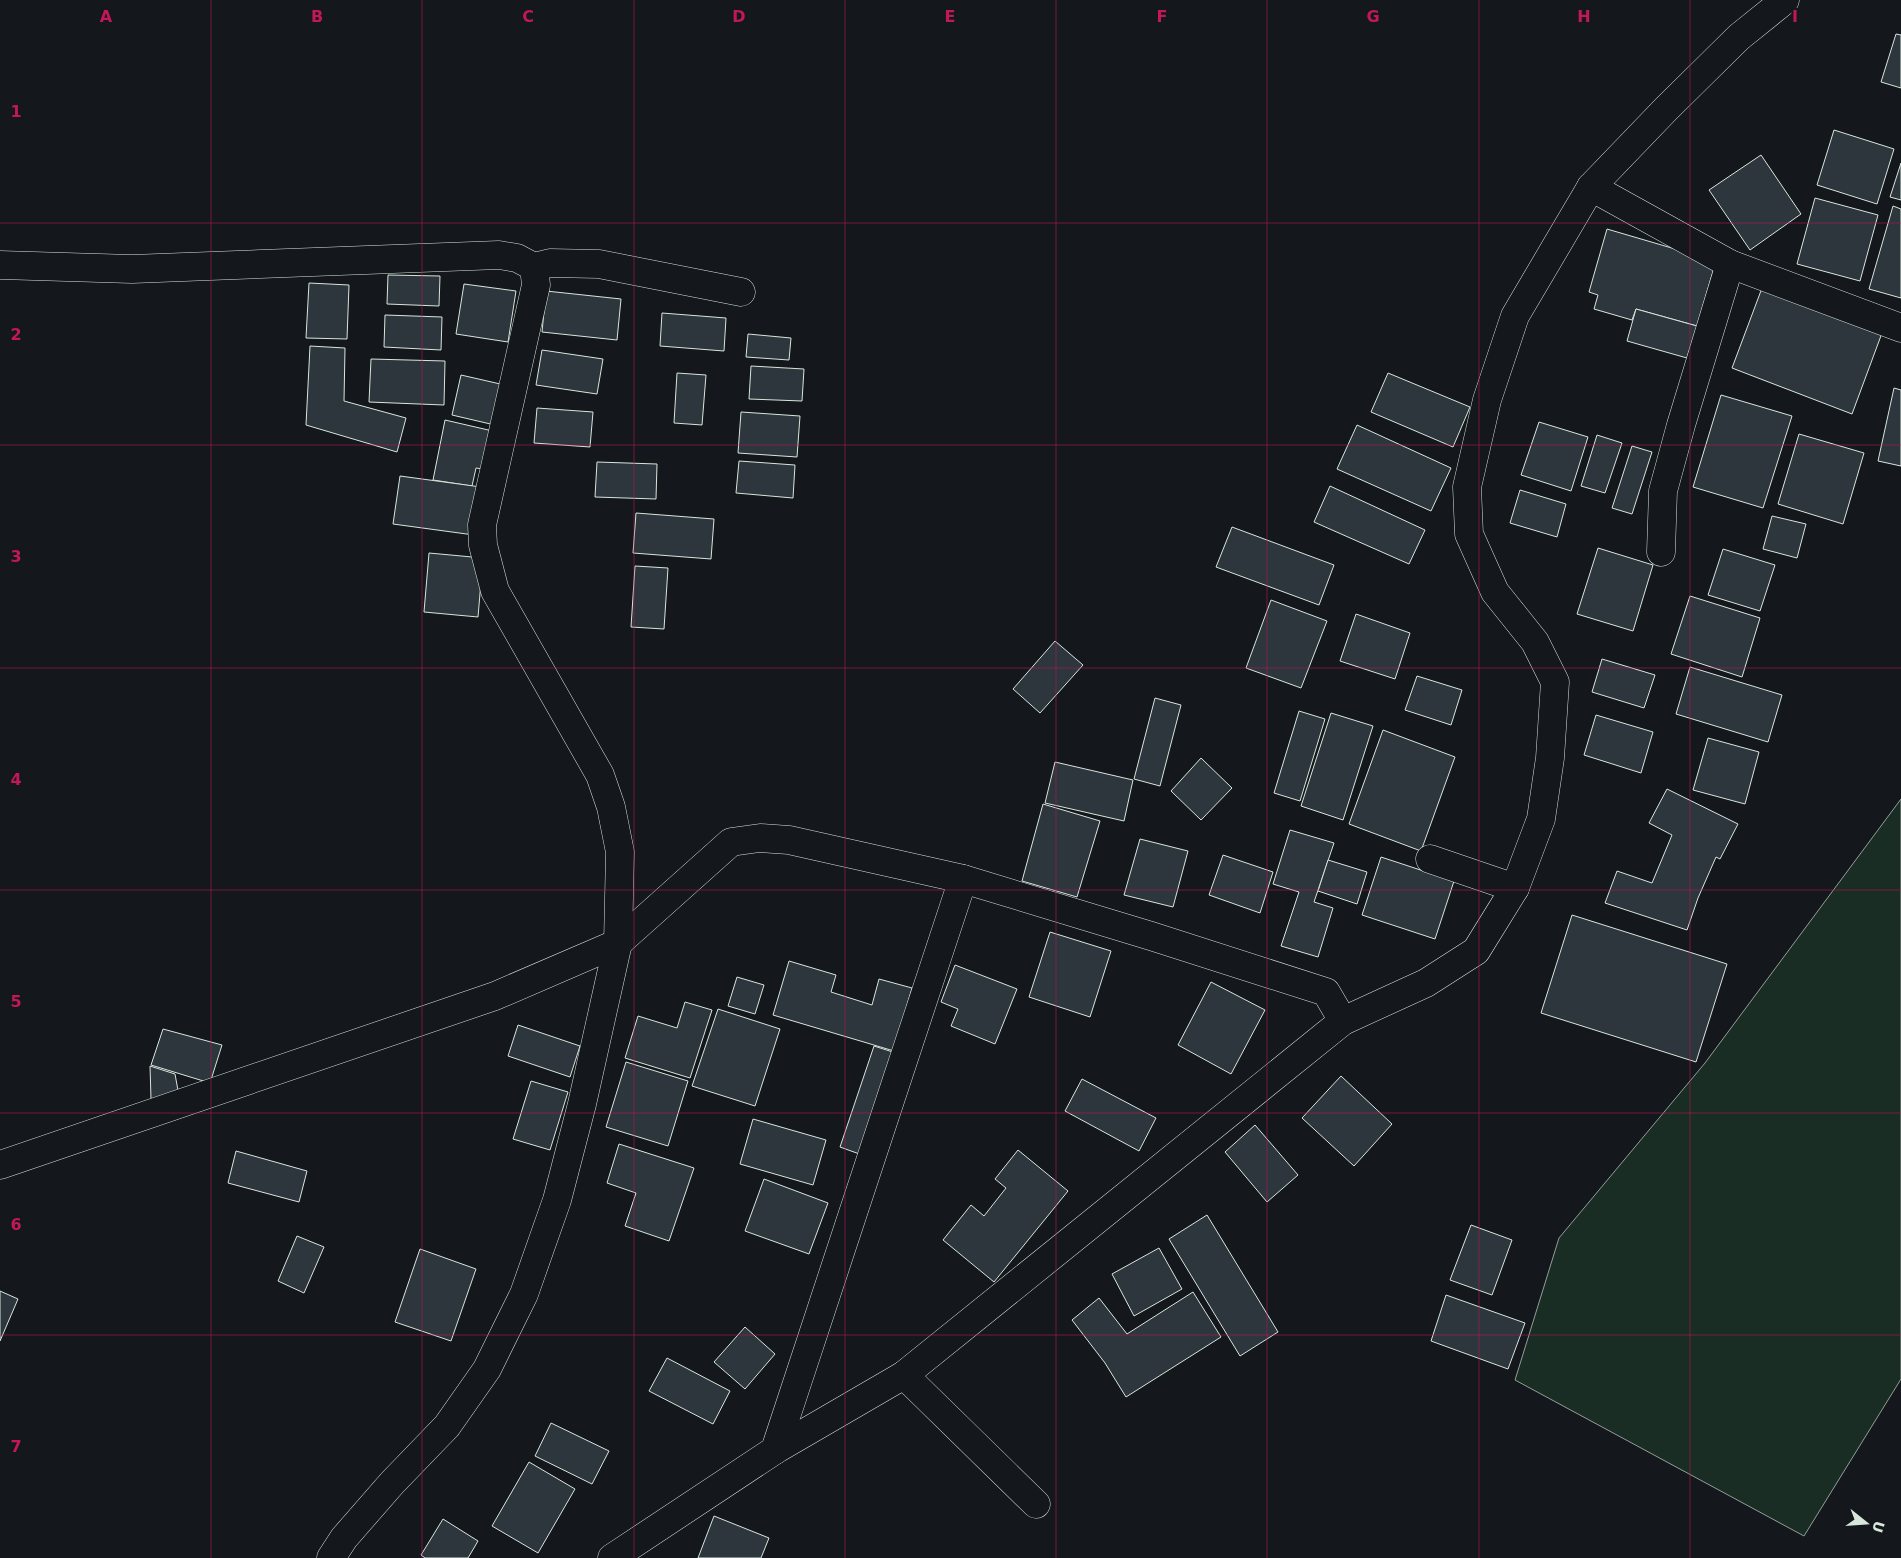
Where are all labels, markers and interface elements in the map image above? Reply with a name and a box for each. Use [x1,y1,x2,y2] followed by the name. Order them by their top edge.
[100,7,113,26] text: A
[311,7,323,26] text: B
[522,7,534,26] text: C
[732,7,746,26] text: D
[945,7,955,26] text: E
[1157,7,1167,26] text: F
[1366,7,1380,26] text: G
[1577,7,1591,26] text: H
[1792,7,1798,26] text: I
[10,102,22,121] text: 1
[10,325,22,344] text: 2
[10,547,22,566] text: 3
[10,770,22,789] text: 4
[10,992,22,1011] text: 5
[10,1215,22,1234] text: 6
[10,1437,22,1456] text: 7
[1841,1498,1891,1548] north arrow
[1869,1519,1888,1535] text: U

